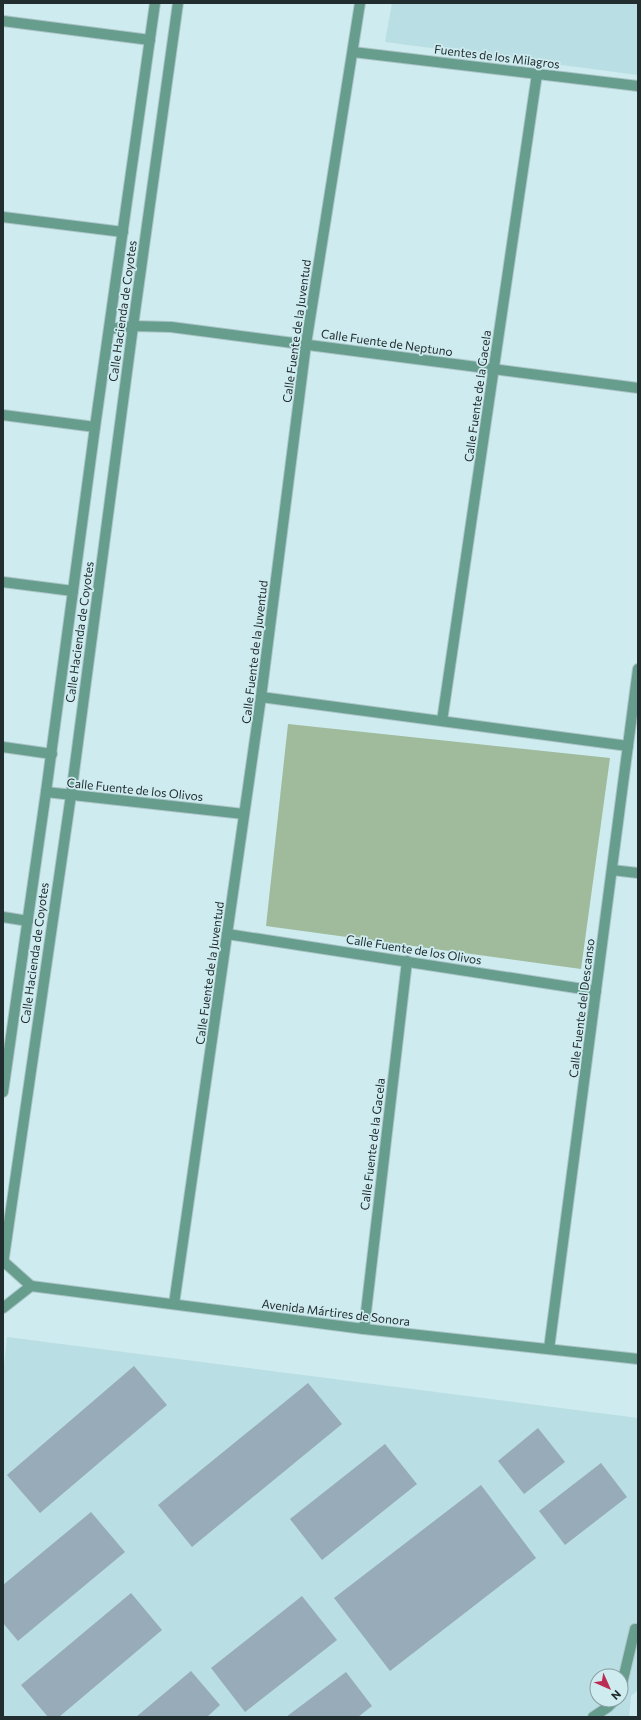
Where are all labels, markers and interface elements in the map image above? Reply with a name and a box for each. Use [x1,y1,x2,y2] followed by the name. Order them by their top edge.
[433,41,561,71] street label: Fuentes de los Milagros
[105,239,139,383] street label: Calle Hacienda de Coyotes
[279,258,314,404] street label: Calle Fuente de la Juventud
[320,326,454,358] street label: Calle Fuente de Neptuno
[461,329,493,463] street label: Calle Fuente de la Gacela
[62,560,96,704] street label: Calle Hacienda de Coyotes
[238,579,271,725] street label: Calle Fuente de la Juventud
[66,775,204,803] street label: Calle Fuente de los Olivos
[17,881,51,1025] street label: Calle Hacienda de Coyotes
[192,900,227,1046] street label: Calle Fuente de la Juventud
[345,931,483,967] street label: Calle Fuente de los Olivos
[566,938,596,1078] street label: Calle Fuente del Descanso
[357,1077,387,1211] street label: Calle Fuente de la Gacela
[261,1296,411,1328] street label: Avenida Mártires de Sonora
[589,1668,629,1708] north arrow
[609,1688,624,1703] text: N

